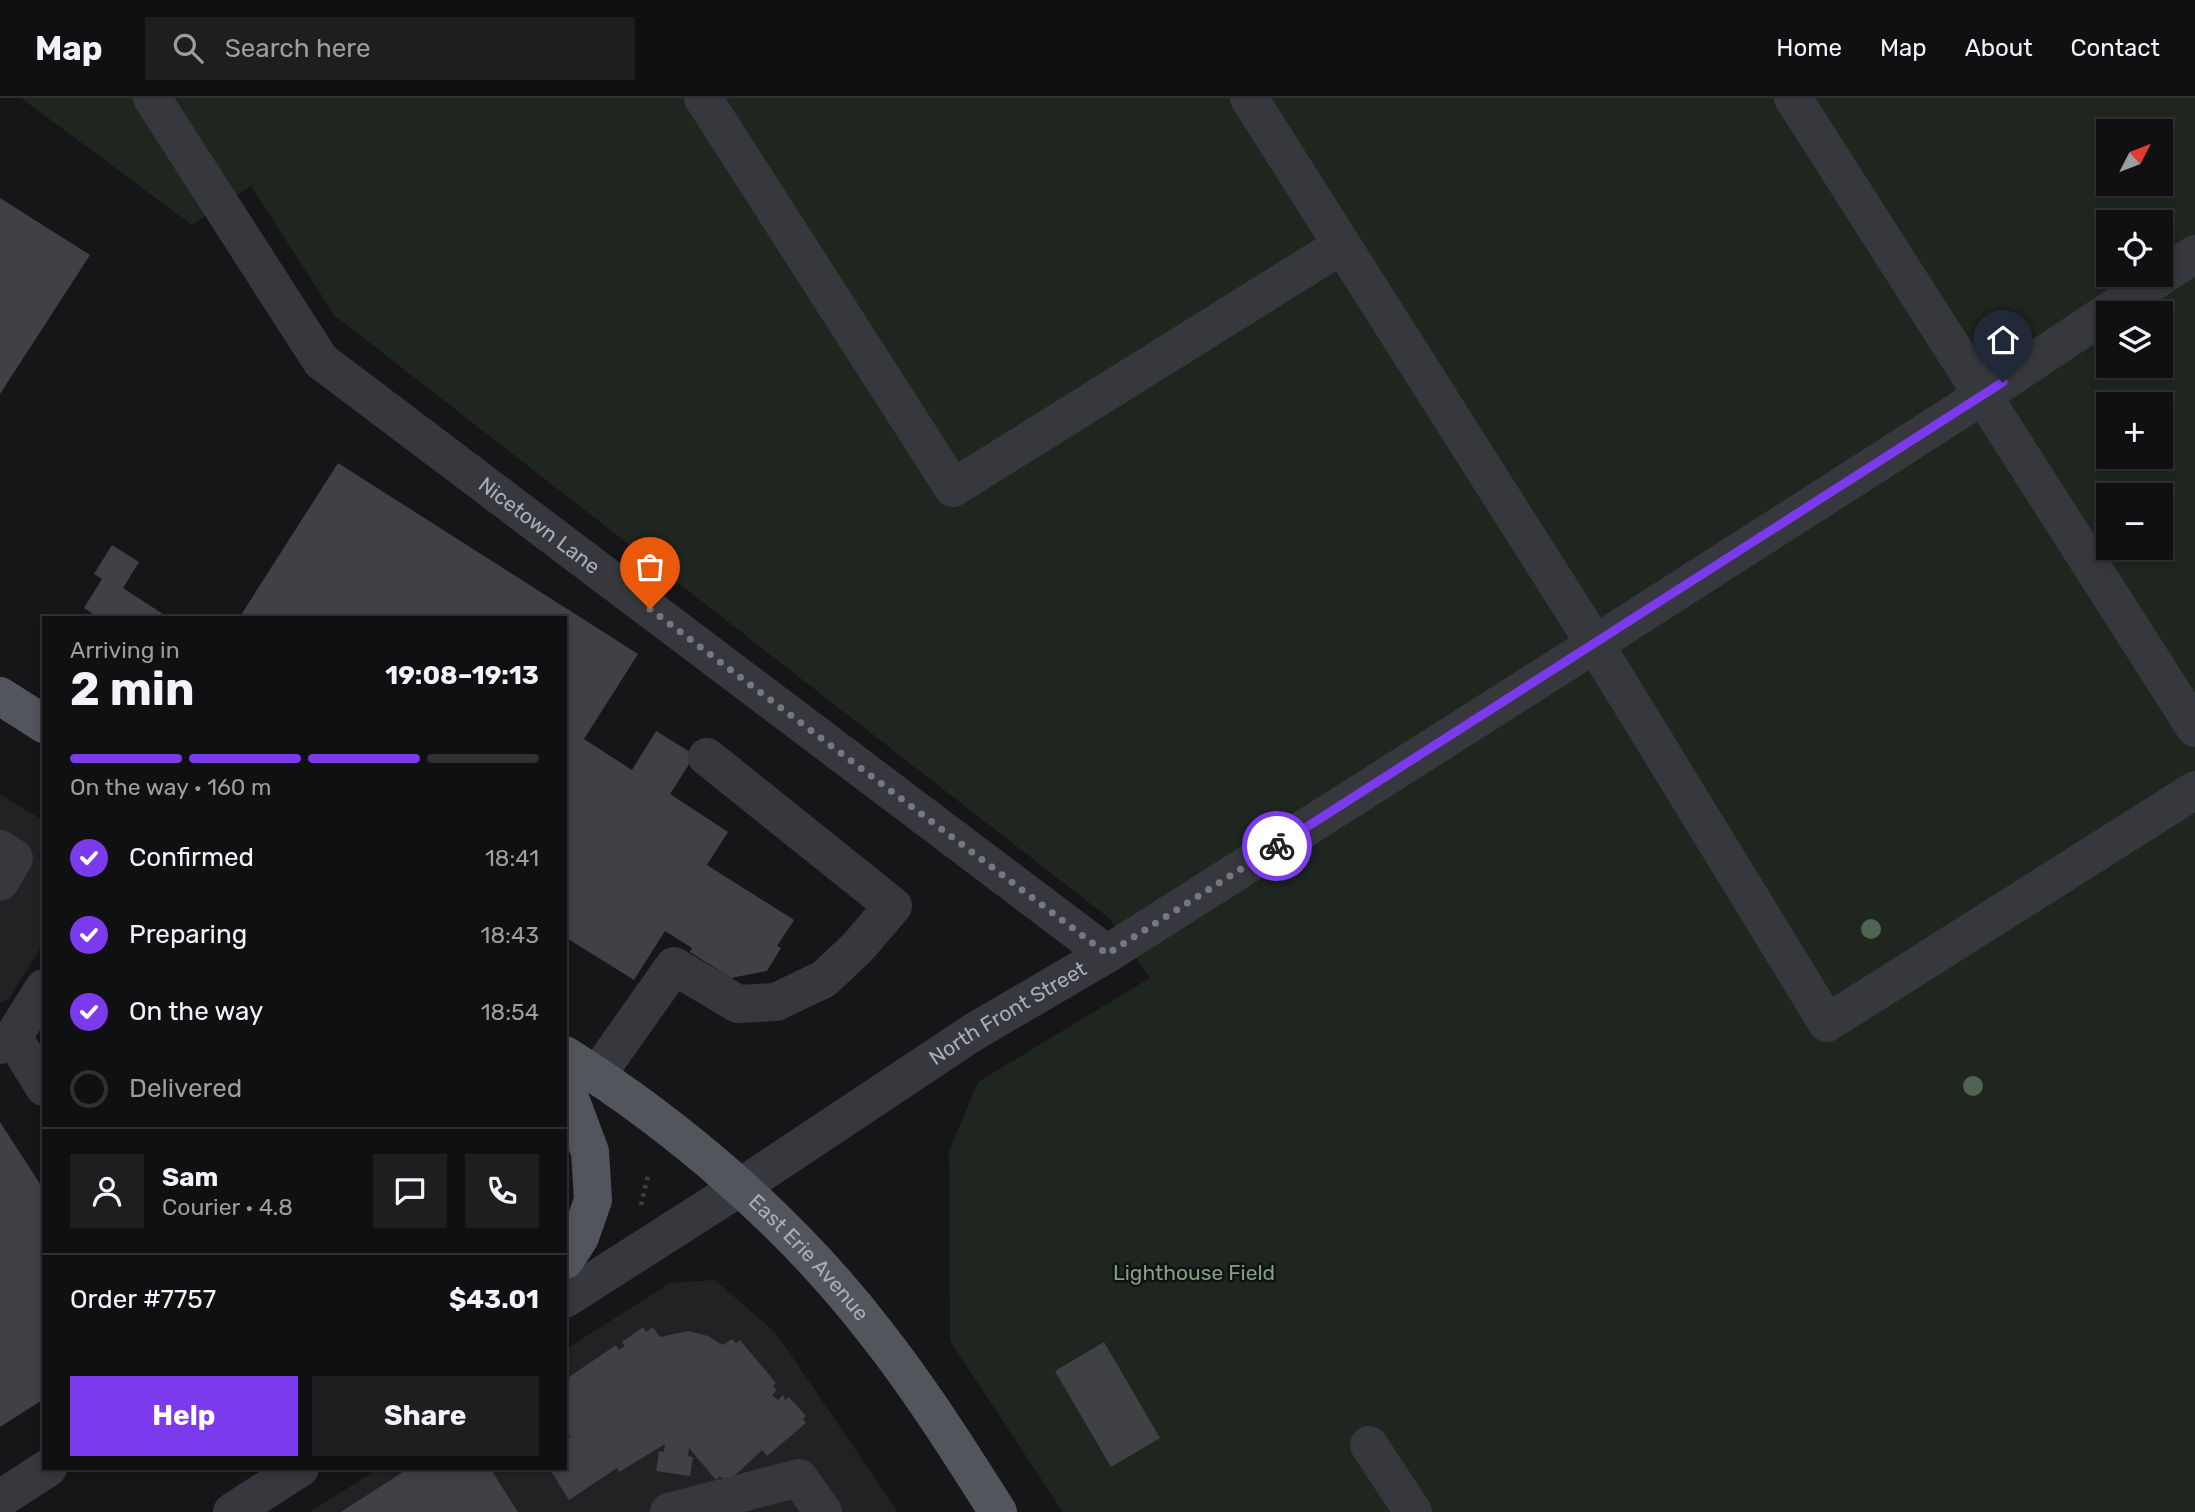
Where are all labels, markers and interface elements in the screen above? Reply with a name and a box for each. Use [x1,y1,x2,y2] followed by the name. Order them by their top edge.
[145,17,635,80] search box
[35,29,103,68] text: Map
[169,29,207,67] icon: search
[225,33,370,64] text: Search here
[1776,34,1842,62] text: Home
[1880,34,1927,62] text: Map
[1965,34,2033,62] text: About
[2071,34,2160,62] text: Contact
[2096,119,2174,196] north arrow
[2096,119,2173,560] map controls
[2096,210,2173,287] button: locate
[2096,301,2173,378] button: layers
[1973,310,2033,382] pin
[1984,321,2022,359] icon: home
[2096,392,2173,469] button: +
[474,471,605,579] street label: Nicetown Lane
[2096,483,2173,560] button: −
[620,537,680,609] pin
[631,548,669,586] icon: bag
[70,636,180,664] text: Arriving in
[385,660,539,691] text: 19:08–19:13
[70,662,195,717] text: 2 min
[70,773,272,801] text: On the way · 160 m
[1242,811,1312,881] courier
[1258,827,1296,865] icon: bike
[70,839,108,877] icon: check
[129,842,254,873] text: Confirmed
[485,844,539,872] text: 18:41
[70,916,108,954] icon: check
[129,919,247,950] text: Preparing
[481,921,539,949] text: 18:43
[924,956,1091,1070] street label: North Front Street
[70,993,108,1031] icon: check
[129,996,263,1027] text: On the way
[481,998,539,1026] text: 18:54
[129,1073,242,1104] text: Delivered
[70,1154,144,1228] button: person
[373,1154,447,1228] button: chat
[465,1154,539,1228] button: phone
[162,1162,218,1193] text: Sam
[744,1189,874,1326] street label: East Erie Avenue
[162,1193,293,1221] text: Courier · 4.8
[1113,1260,1275,1285] park label: Lighthouse Field
[70,1284,216,1315] text: Order #7757
[449,1284,539,1315] text: $43.01
[70,1376,298,1456] button: Help
[312,1376,539,1456] button: Share

